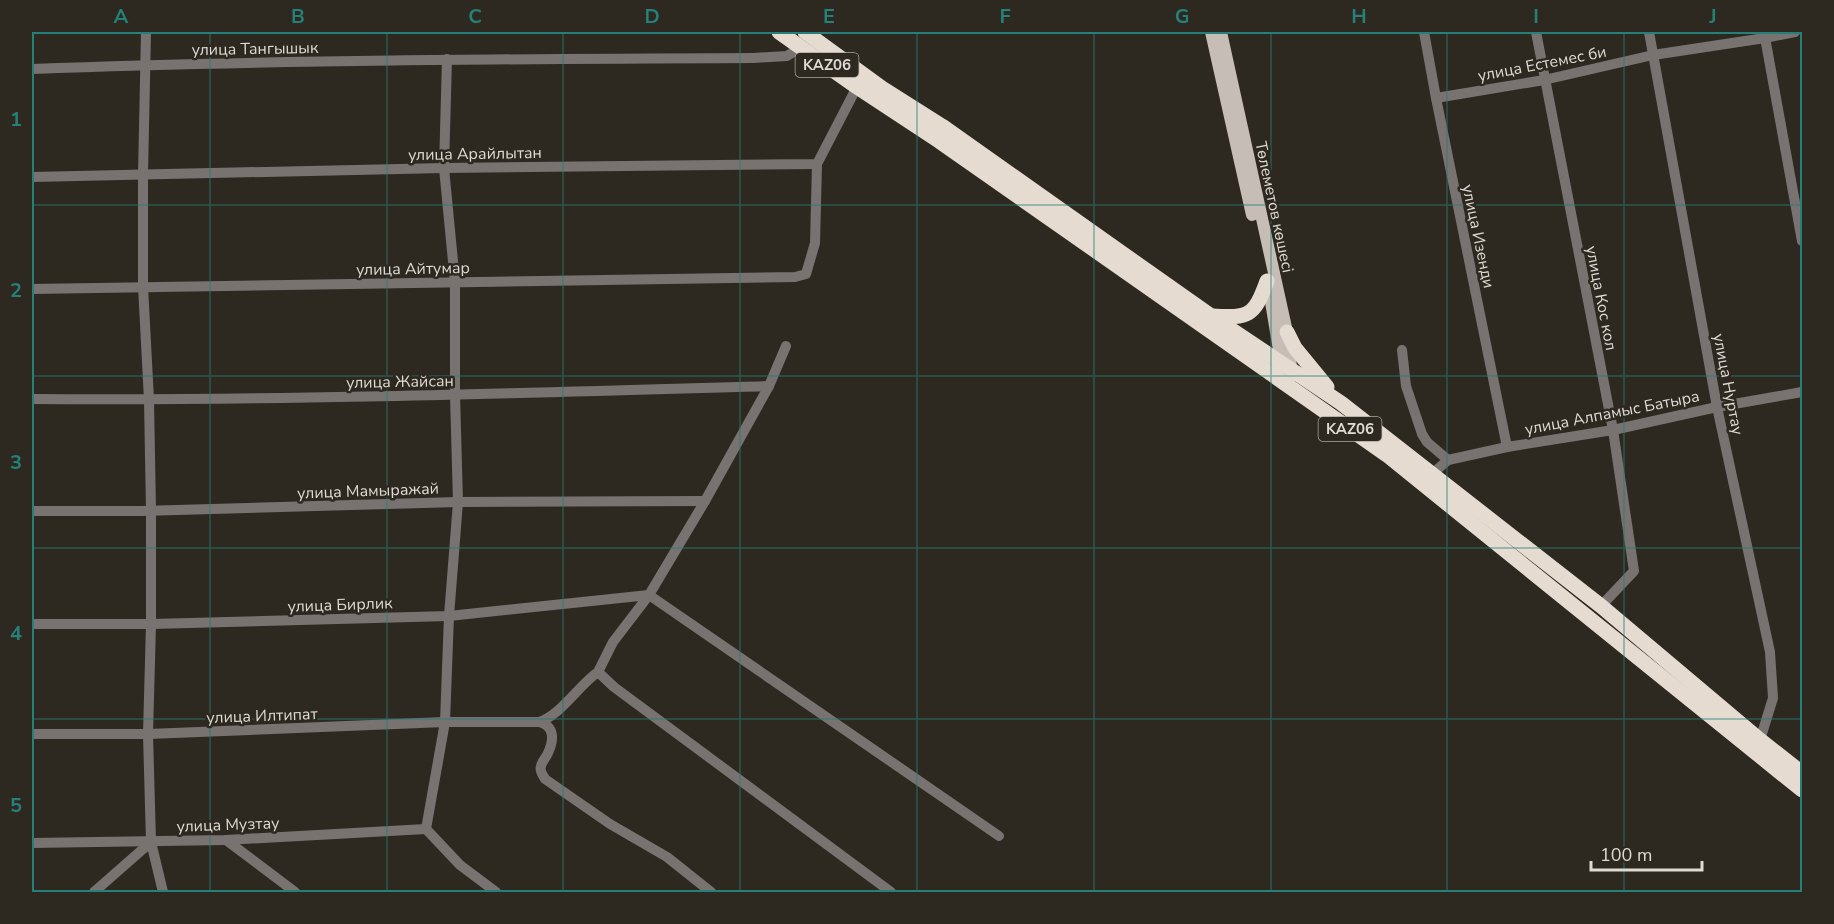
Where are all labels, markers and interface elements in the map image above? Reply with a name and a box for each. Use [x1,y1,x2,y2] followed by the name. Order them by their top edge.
[114,3,129,30] text: A
[291,3,305,30] text: B
[468,3,482,30] text: C
[644,3,660,30] text: D
[823,3,835,30] text: E
[999,3,1011,30] text: F
[1175,3,1189,30] text: G
[1351,3,1367,30] text: H
[1533,3,1539,30] text: I
[1708,3,1717,30] text: J
[191,37,319,61] street label: улица Тангышык
[1476,41,1608,87] street label: улица Естемес би
[796,53,858,77] road number: KАZ06
[10,106,22,133] text: 1
[1249,140,1299,275] street label: Төлеметов көшесі
[408,142,542,166] street label: улица Арайлытан
[1456,182,1500,290] street label: улица Изенди
[1580,244,1622,352] street label: улица Кос кол
[356,257,470,281] street label: улица Айтумар
[10,277,22,304] text: 2
[1707,332,1749,437] street label: улица Нуртау
[346,370,454,394] street label: улица Жайсан
[1523,385,1701,441] street label: улица Алпамыс Батыра
[1318,417,1382,441] road number: KАZ06
[10,449,22,476] text: 3
[297,478,439,504] street label: улица Мамыражай
[287,592,393,618] street label: улица Бирлик
[10,620,22,647] text: 4
[206,703,319,729] street label: улица Илтипат
[10,792,22,819] text: 5
[176,812,280,838] street label: улица Музтау
[1591,834,1702,872] scale bar
[1600,843,1652,867] text: 100 m

